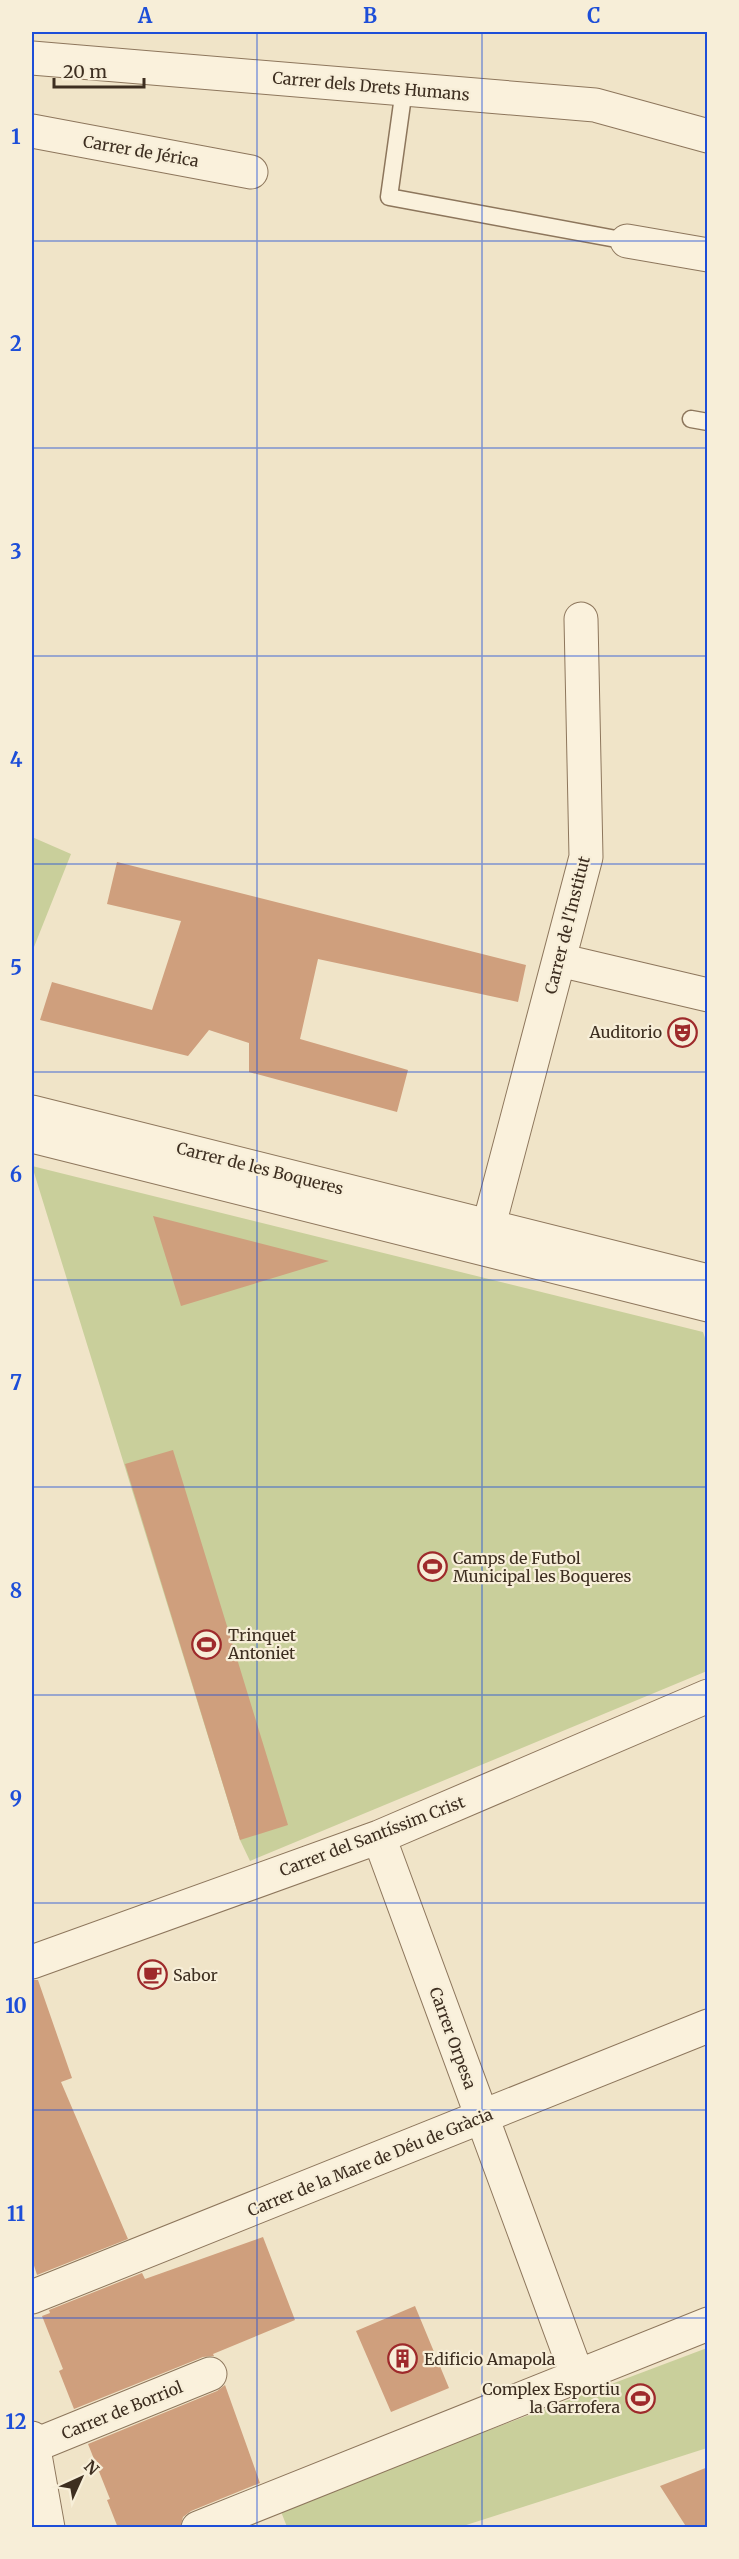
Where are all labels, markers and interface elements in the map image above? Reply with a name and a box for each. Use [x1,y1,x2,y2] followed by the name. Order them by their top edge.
[137,3,153,28] text: A
[363,3,377,28] text: B
[587,3,601,28] text: C
[54,51,144,89] scale bar
[63,60,107,83] text: 20 m
[272,67,471,105] street label: Carrer dels Drets Humans
[11,124,21,149] text: 1
[82,131,201,171] street label: Carrer de Jérica
[10,331,22,356] text: 2
[10,539,22,564] text: 3
[10,747,23,772] text: 4
[540,853,594,996] street label: Carrer de l'Institut
[10,955,22,980] text: 5
[667,1016,699,1048] theatre icon: Auditorio
[589,1022,662,1042] place label: Auditorio
[174,1138,346,1198] street label: Carrer de les Boqueres
[10,1162,22,1187] text: 6
[10,1370,22,1395] text: 7
[453,1548,631,1586] place label: Camps de Futbol Municipal les Boqueres
[416,1551,448,1583] sports icon: Camps de Futbol Municipal les Boqueres
[10,1578,22,1603] text: 8
[227,1625,297,1663] place label: Trinquet Antoniet
[191,1628,223,1660] sports icon: Trinquet Antoniet
[10,1786,22,1811] text: 9
[277,1791,468,1881] street label: Carrer del Santíssim Crist
[136,1959,168,1991] cafe icon: Sabor
[173,1965,218,1985] place label: Sabor
[425,1984,481,2092] street label: Carrer Orpesa
[5,1993,27,2018] text: 10
[245,2103,496,2220] street label: Carrer de la Mare de Déu de Gràcia
[7,2201,25,2226] text: 11
[387,2343,419,2375] building icon: Edificio Amapola
[424,2349,556,2369] place label: Edificio Amapola
[59,2377,185,2443] street label: Carrer de Borriol
[482,2379,620,2417] place label: Complex Esportiu la Garrofera
[625,2382,657,2414] sports icon: Complex Esportiu la Garrofera
[6,2409,27,2434] text: 12
[51,2448,111,2508] north arrow
[80,2456,103,2479] text: N

